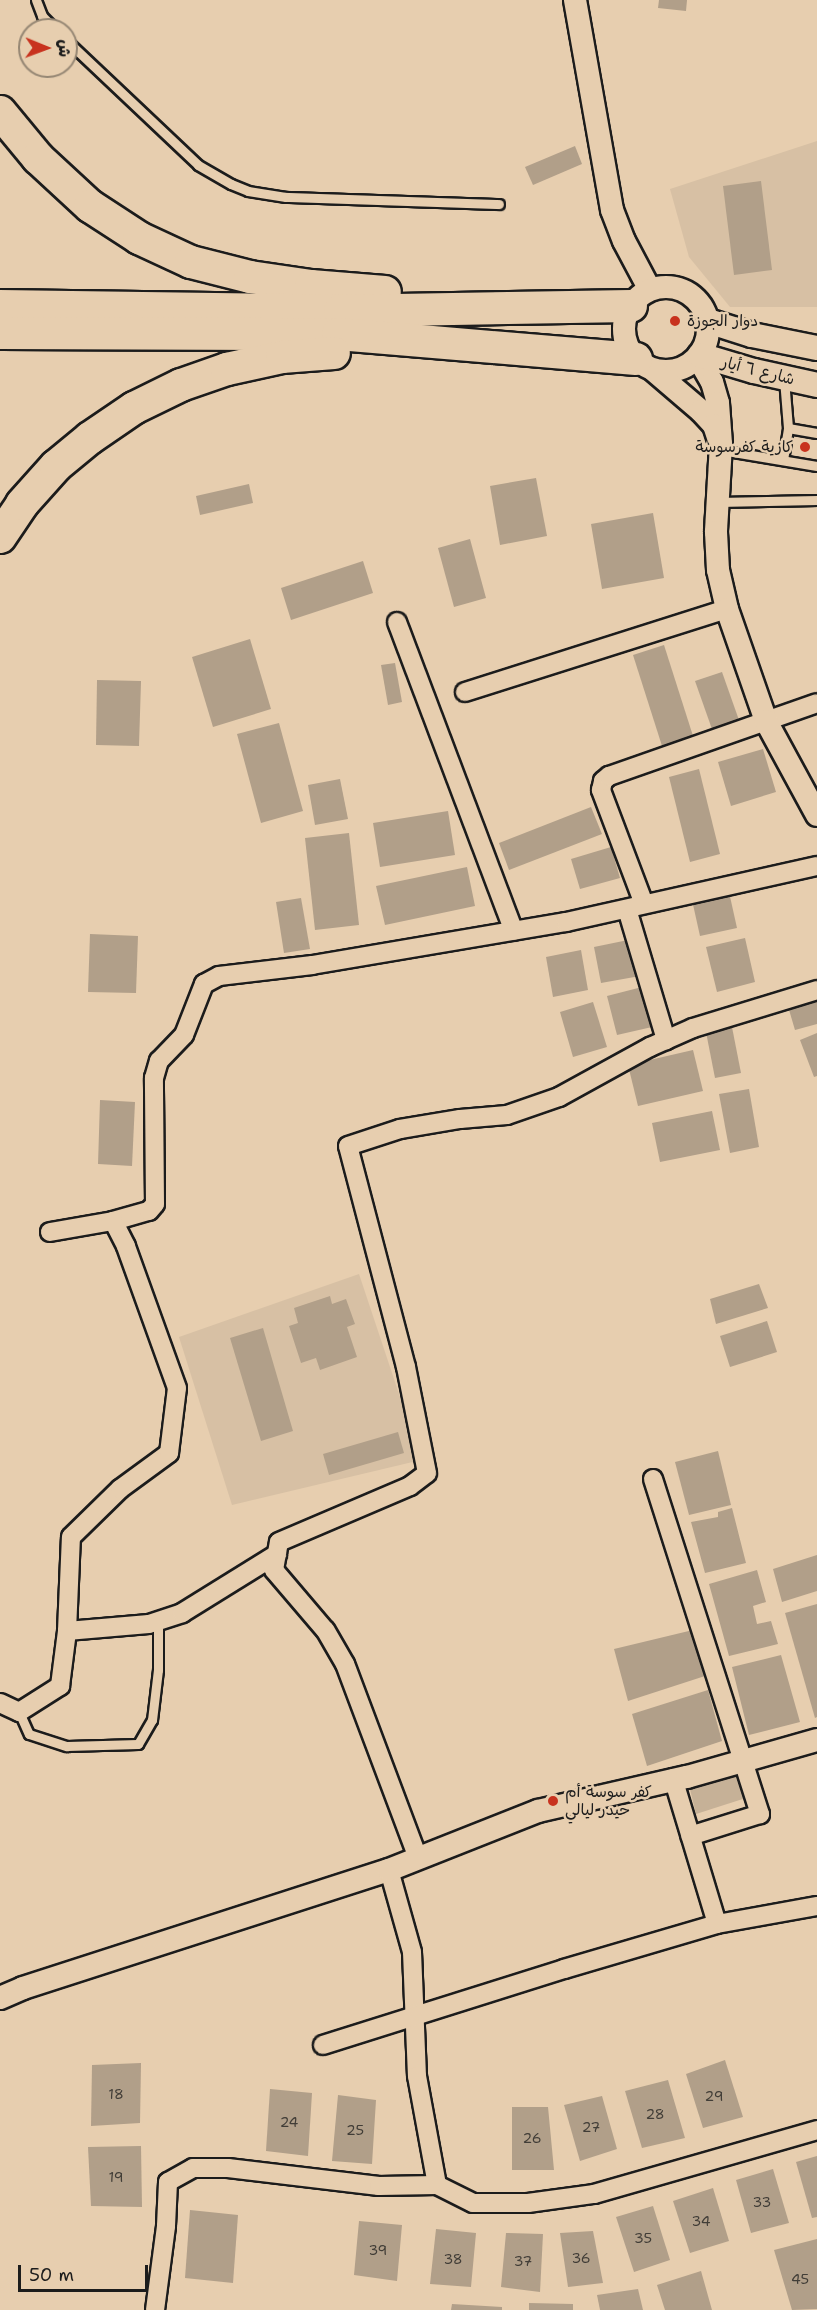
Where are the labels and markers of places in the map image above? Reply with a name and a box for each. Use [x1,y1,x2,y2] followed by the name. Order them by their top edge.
[687,311,758,331] place label: دوار الجوزة
[668,314,682,328] marker: دوار الجوزة
[695,437,793,457] place label: كازية كفرسوسة
[798,440,812,454] marker: كازية كفرسوسة
[565,1782,652,1820] place label: كفر سوسة أم حيدر ليالي
[546,1794,560,1808] marker: كفر سوسة أم حيدر ليالي

